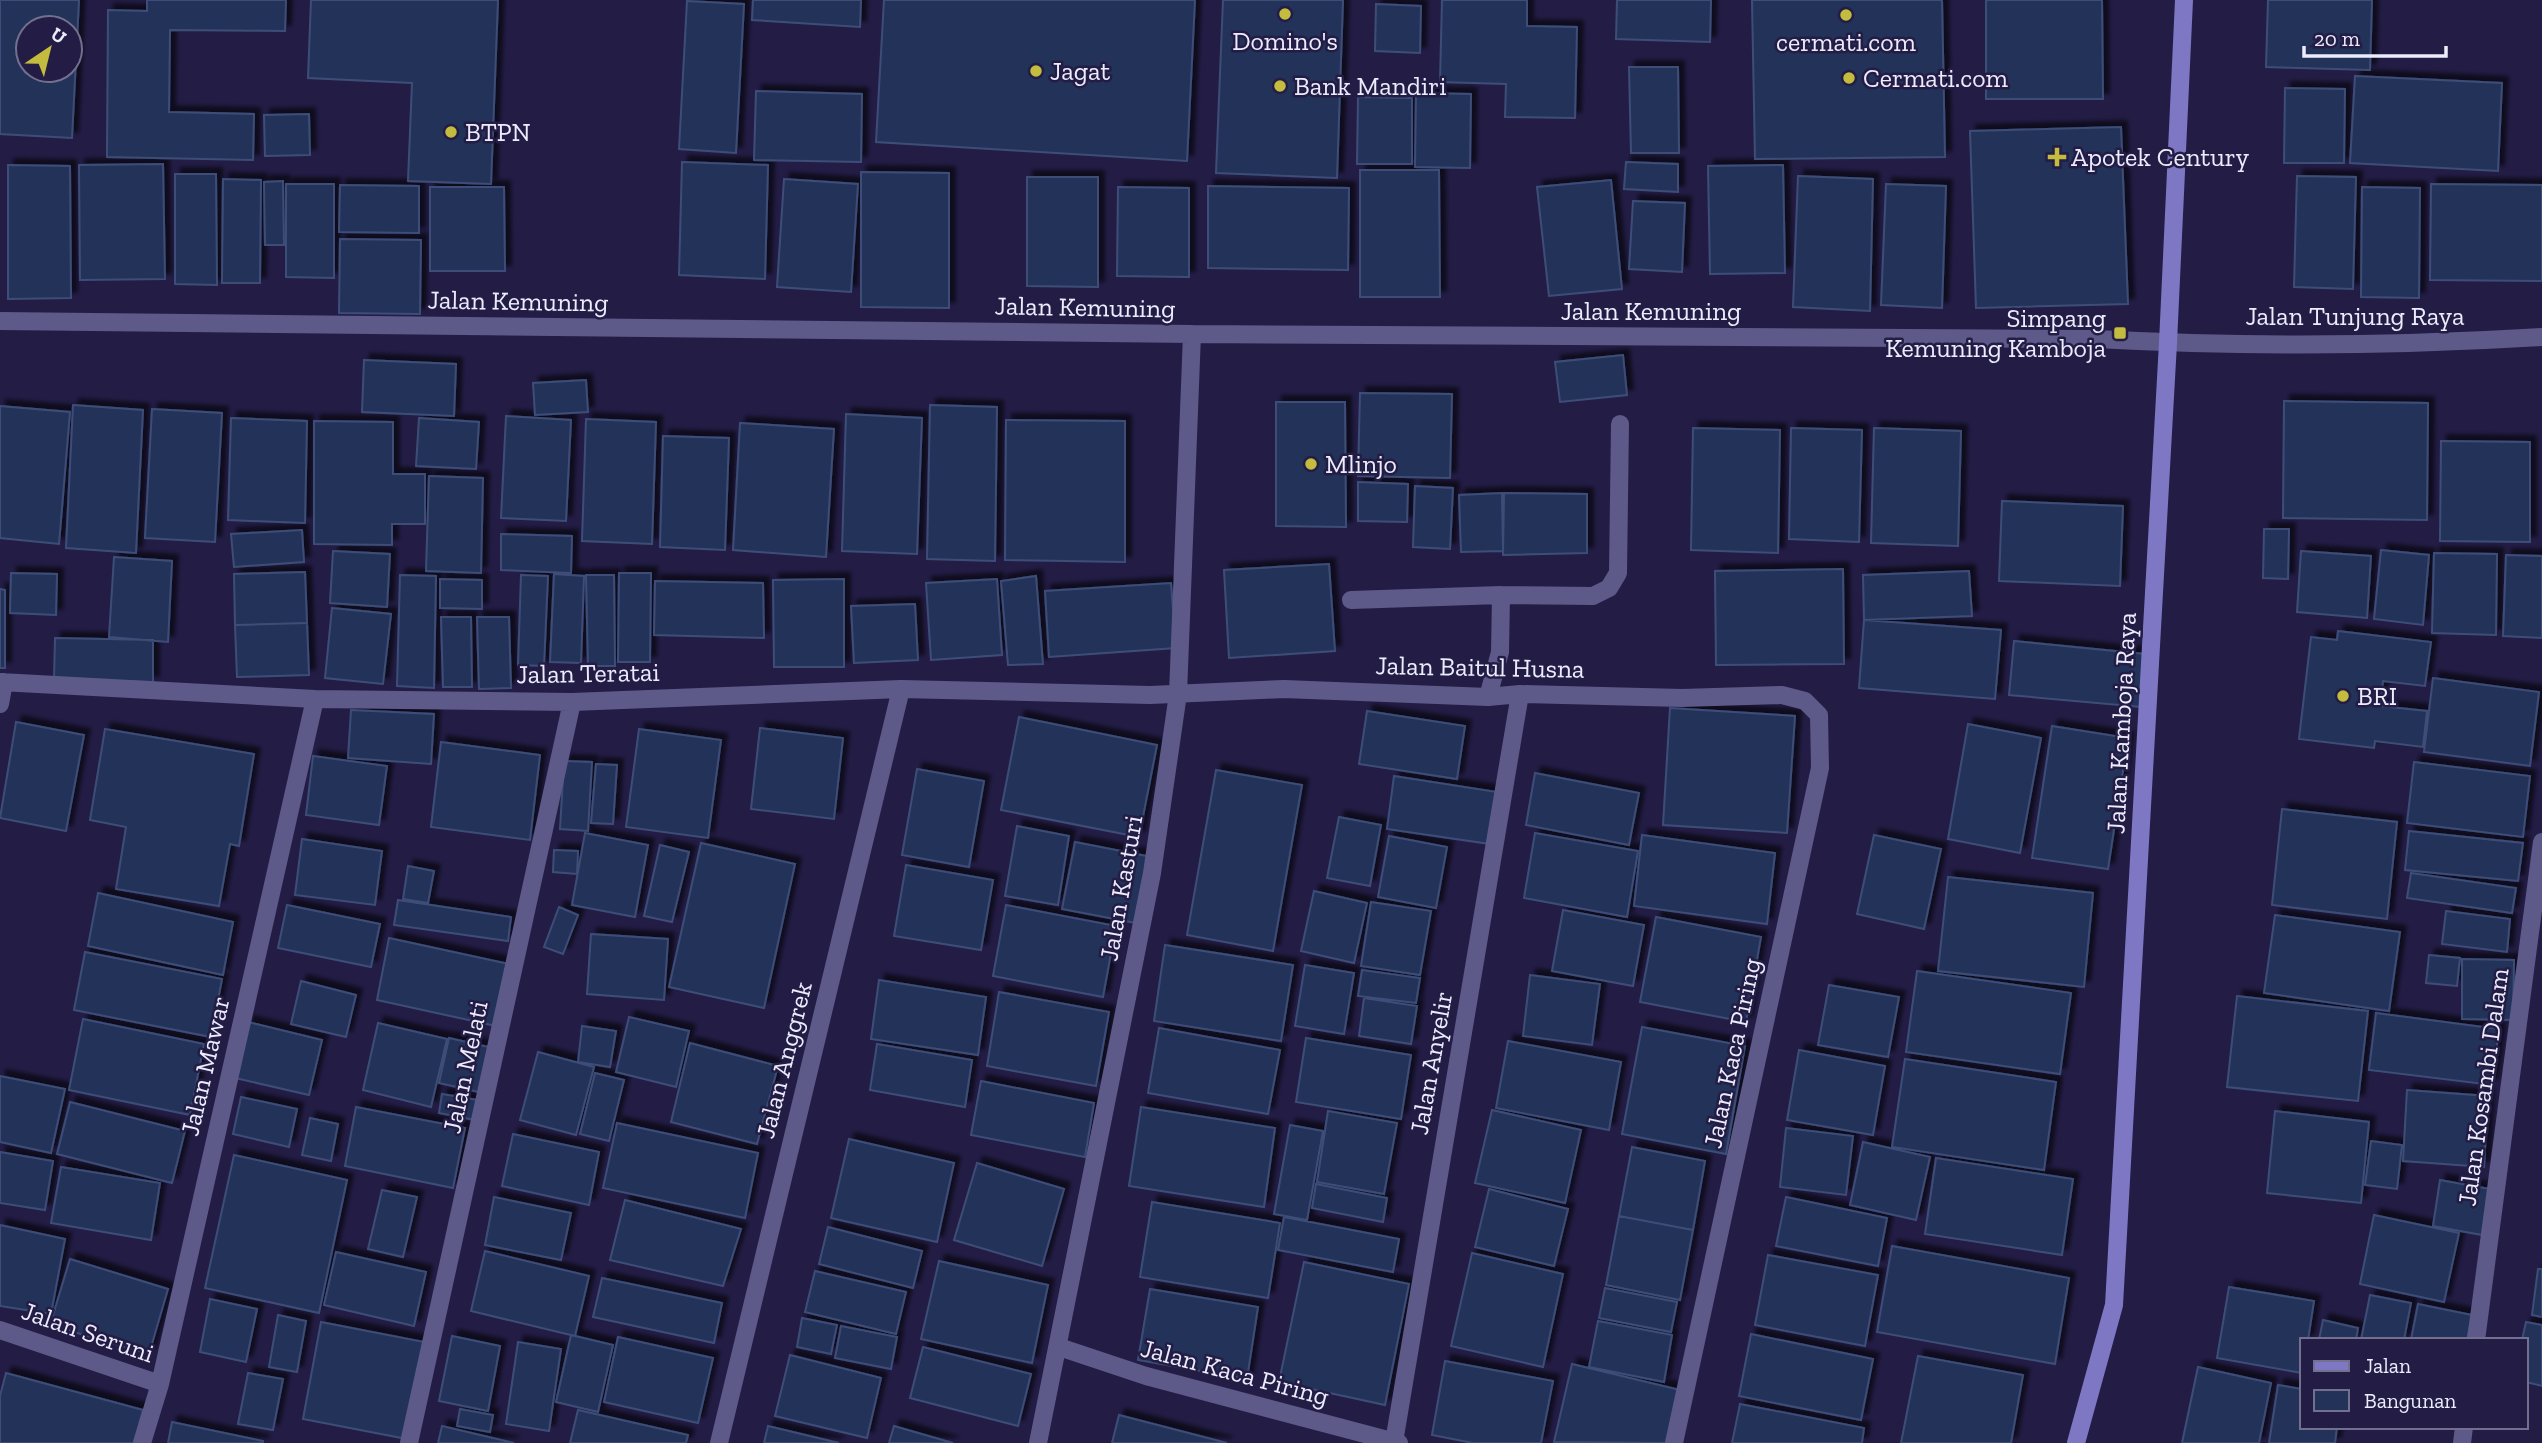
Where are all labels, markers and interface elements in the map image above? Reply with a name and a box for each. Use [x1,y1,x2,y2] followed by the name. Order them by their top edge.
[1277,6,1293,22] marker: Domino's
[1838,7,1854,23] marker: cermati.com
[14,14,84,84] north arrow
[2304,14,2446,58] scale bar
[46,22,71,49] text: U
[1232,25,1338,57] place label: Domino's
[1776,26,1917,58] place label: cermati.com
[2314,26,2360,51] text: 20 m
[1050,55,1111,87] place label: Jagat
[1863,62,2008,94] place label: Cermati.com
[1028,63,1044,79] marker: Jagat
[1294,70,1446,102] place label: Bank Mandiri
[1841,70,1857,86] marker: Cermati.com
[1272,78,1288,94] marker: Bank Mandiri
[465,116,531,148] place label: BTPN
[443,124,459,140] marker: BTPN
[2071,141,2250,173] place label: Apotek Century
[2049,149,2065,165] marker: Apotek Century
[427,283,609,319] street label: Jalan Kemuning
[994,289,1176,325] street label: Jalan Kemuning
[1561,295,1741,327] street label: Jalan Kemuning
[2245,300,2465,332] street label: Jalan Tunjung Raya
[1885,302,2106,364] place label: Simpang Kemuning Kamboja
[2112,325,2128,341] marker: Simpang Kemuning Kamboja
[1325,448,1397,480] place label: Mlinjo
[1303,456,1319,472] marker: Mlinjo
[2099,611,2143,835] street label: Jalan Kamboja Raya
[1375,649,1585,685] street label: Jalan Baitul Husna
[516,656,660,690] street label: Jalan Teratai
[2357,680,2397,712] place label: BRI
[2335,688,2351,704] marker: BRI
[1092,813,1150,963] street label: Jalan Kasturi
[1696,955,1768,1151] street label: Jalan Kaca Piring
[2450,966,2516,1208] street label: Jalan Kosambi Dalam
[749,978,819,1142] street label: Jalan Anggrek
[1403,989,1459,1137] street label: Jalan Anyelir
[173,993,237,1139] street label: Jalan Mawar
[435,998,495,1136] street label: Jalan Melati
[18,1294,158,1370] street label: Jalan Seruni
[1138,1332,1332,1412] street label: Jalan Kaca Piring
[2300,1338,2528,1429] legend
[2364,1353,2411,1378] text: Jalan
[2364,1388,2456,1413] text: Bangunan

